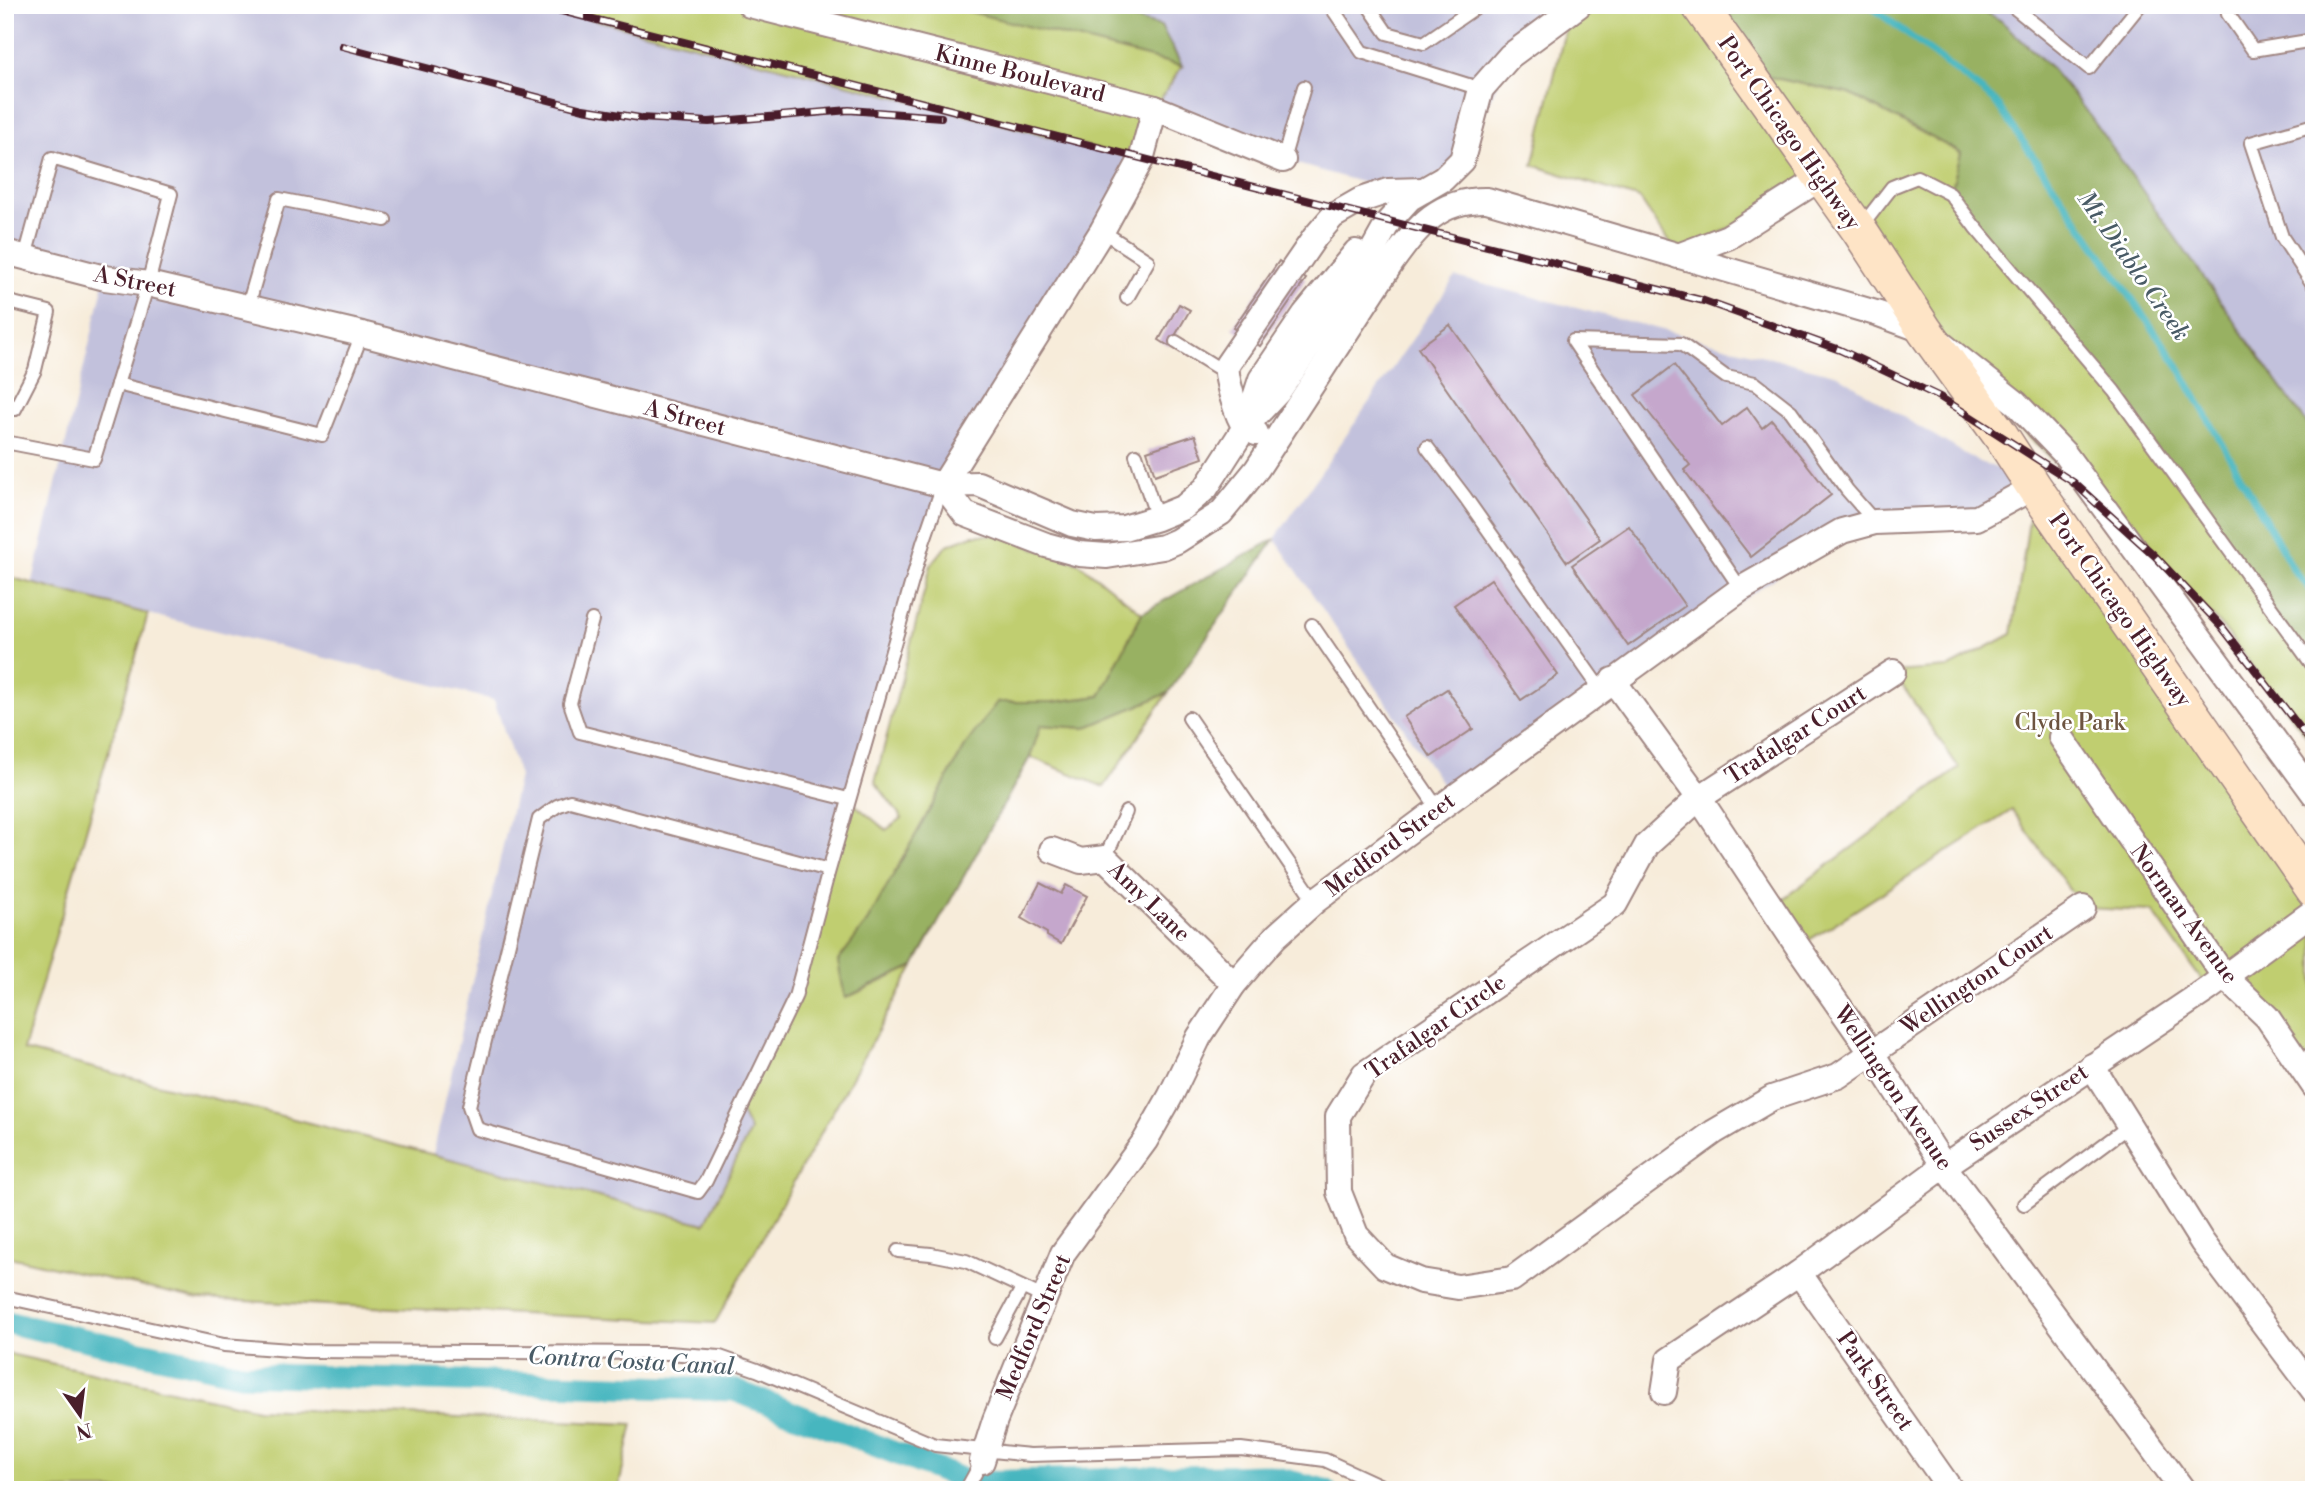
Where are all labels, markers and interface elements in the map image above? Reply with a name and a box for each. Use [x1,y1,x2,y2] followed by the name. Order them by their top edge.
[1711,31,1867,236] street label: Port Chicago Highway
[932,39,1108,109] street label: Kinne Boulevard
[2070,185,2196,347] water label: Mt. Diablo Creek
[91,260,178,304] street label: A Street
[640,393,729,442] street label: A Street
[2042,508,2198,713] street label: Port Chicago Highway
[1720,679,1872,791] street label: Trafalgar Court
[2015,709,2126,737] park label: Clyde Park
[1319,787,1461,903] street label: Medford Street
[2124,839,2244,989] street label: Norman Avenue
[1101,855,1196,948] street label: Amy Lane
[1895,919,2058,1042] street label: Wellington Court
[1361,968,1511,1086] street label: Trafalgar Circle
[1827,999,1959,1176] street label: Wellington Avenue
[1964,1058,2094,1158] street label: Sussex Street
[991,1250,1077,1404] street label: Medford Street
[1831,1326,1919,1436] street label: Park Street
[527,1342,735,1382] water label: Contra Costa Canal
[46,1380,116,1450] north arrow
[74,1417,94,1444] text: N

